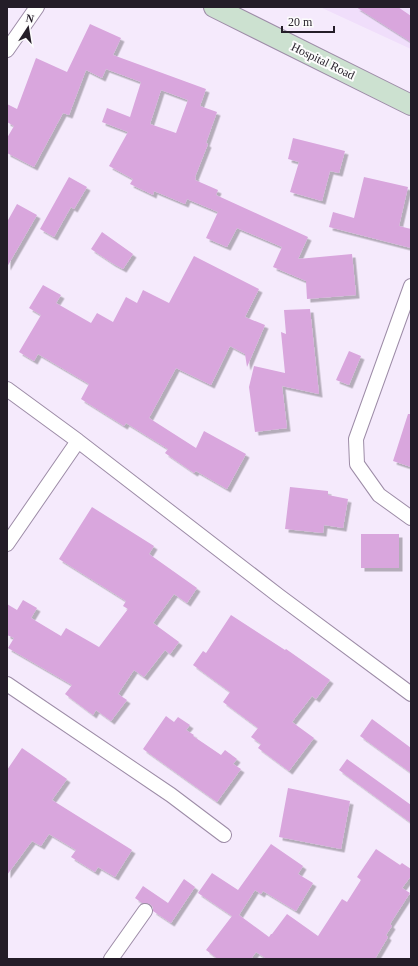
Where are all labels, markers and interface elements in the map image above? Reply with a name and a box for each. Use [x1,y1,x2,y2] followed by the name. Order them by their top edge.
[8,8,48,48] north arrow
[282,8,334,34] scale bar
[25,12,35,25] text: N
[288,15,313,29] text: 20 m
[289,40,357,82] street label: Hospital Road

